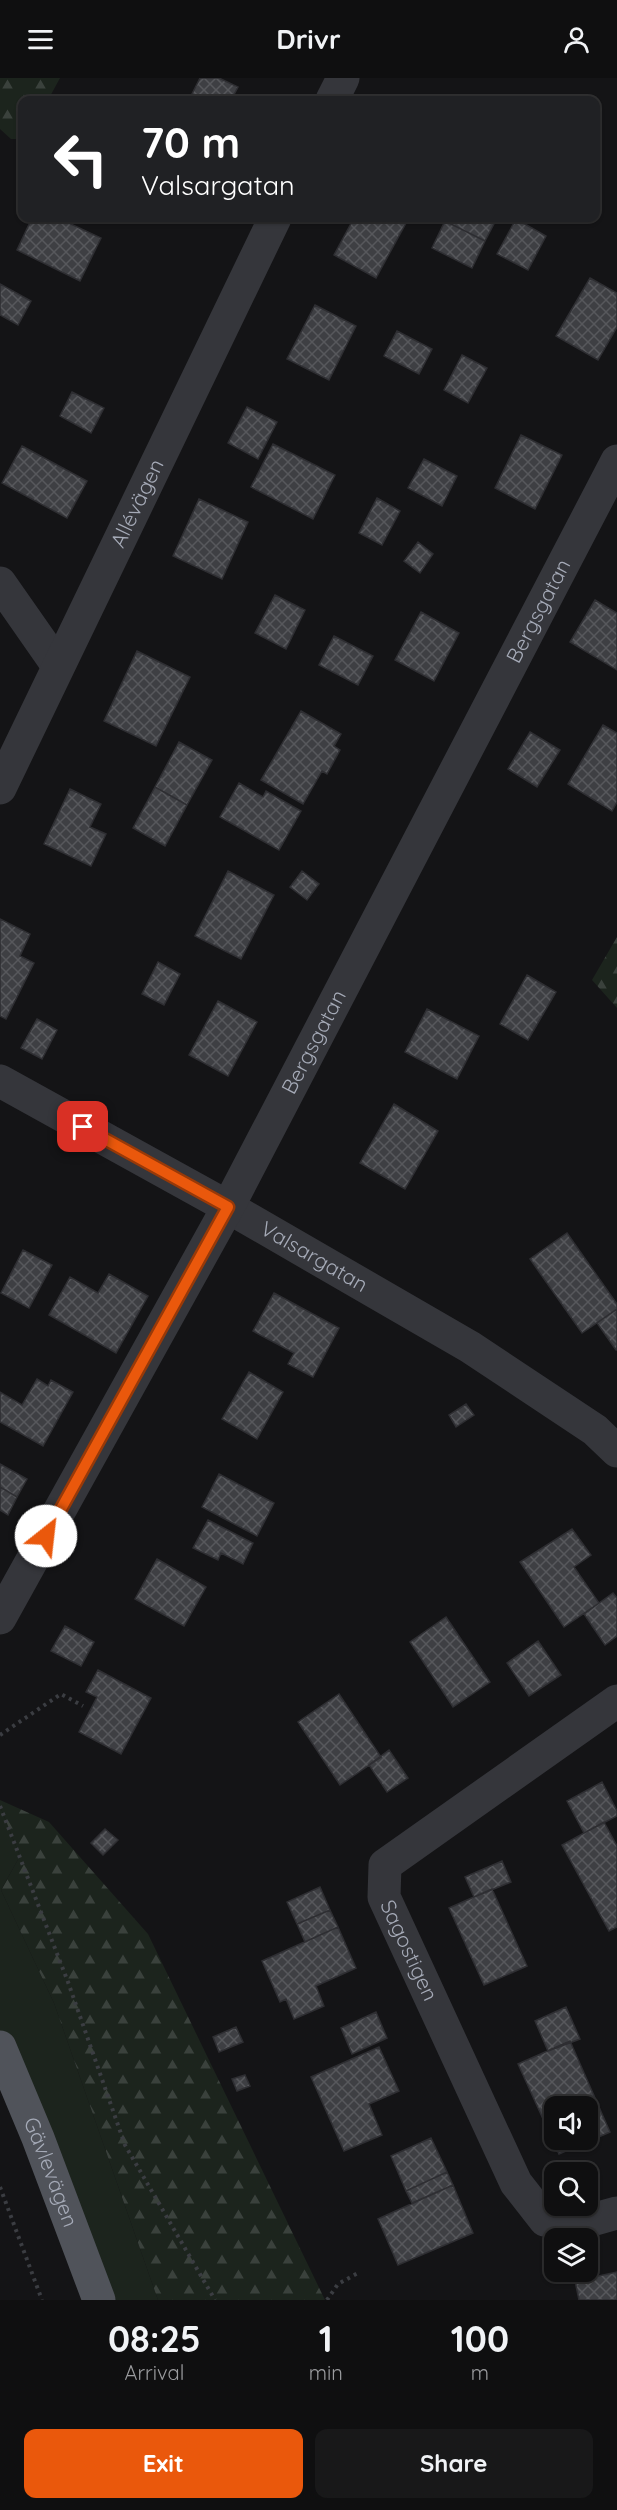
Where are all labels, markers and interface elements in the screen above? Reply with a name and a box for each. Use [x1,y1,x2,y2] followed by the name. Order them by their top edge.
[276,22,341,56] text: Drivr
[24,23,57,56] icon: menu
[560,23,593,56] icon: person
[141,116,240,169] text: 70 m
[42,120,120,198] icon: left
[141,168,295,202] text: Valsargatan
[104,454,169,552] street label: Allévägen
[500,554,576,667] street label: Bergsgatan
[275,985,351,1098] street label: Bergsgatan
[57,1101,108,1152] pin
[66,1110,99,1143] icon: arrive
[256,1215,373,1297] street label: Valsargatan
[14,1504,78,1568] position arrow
[375,1896,444,2005] street label: Sagostigen
[544,2096,598,2282] map controls
[544,2096,598,2150] button: sound
[19,2113,84,2230] street label: Gävlevägen
[544,2162,598,2216] button: search
[544,2228,598,2282] button: layers
[108,2316,201,2361] text: 08:25
[319,2316,333,2361] text: 1
[451,2316,509,2361] text: 100
[124,2360,184,2385] text: Arrival
[309,2360,343,2385] text: min
[471,2360,489,2385] text: m
[24,2429,303,2498] button: Exit
[315,2429,593,2498] button: Share

